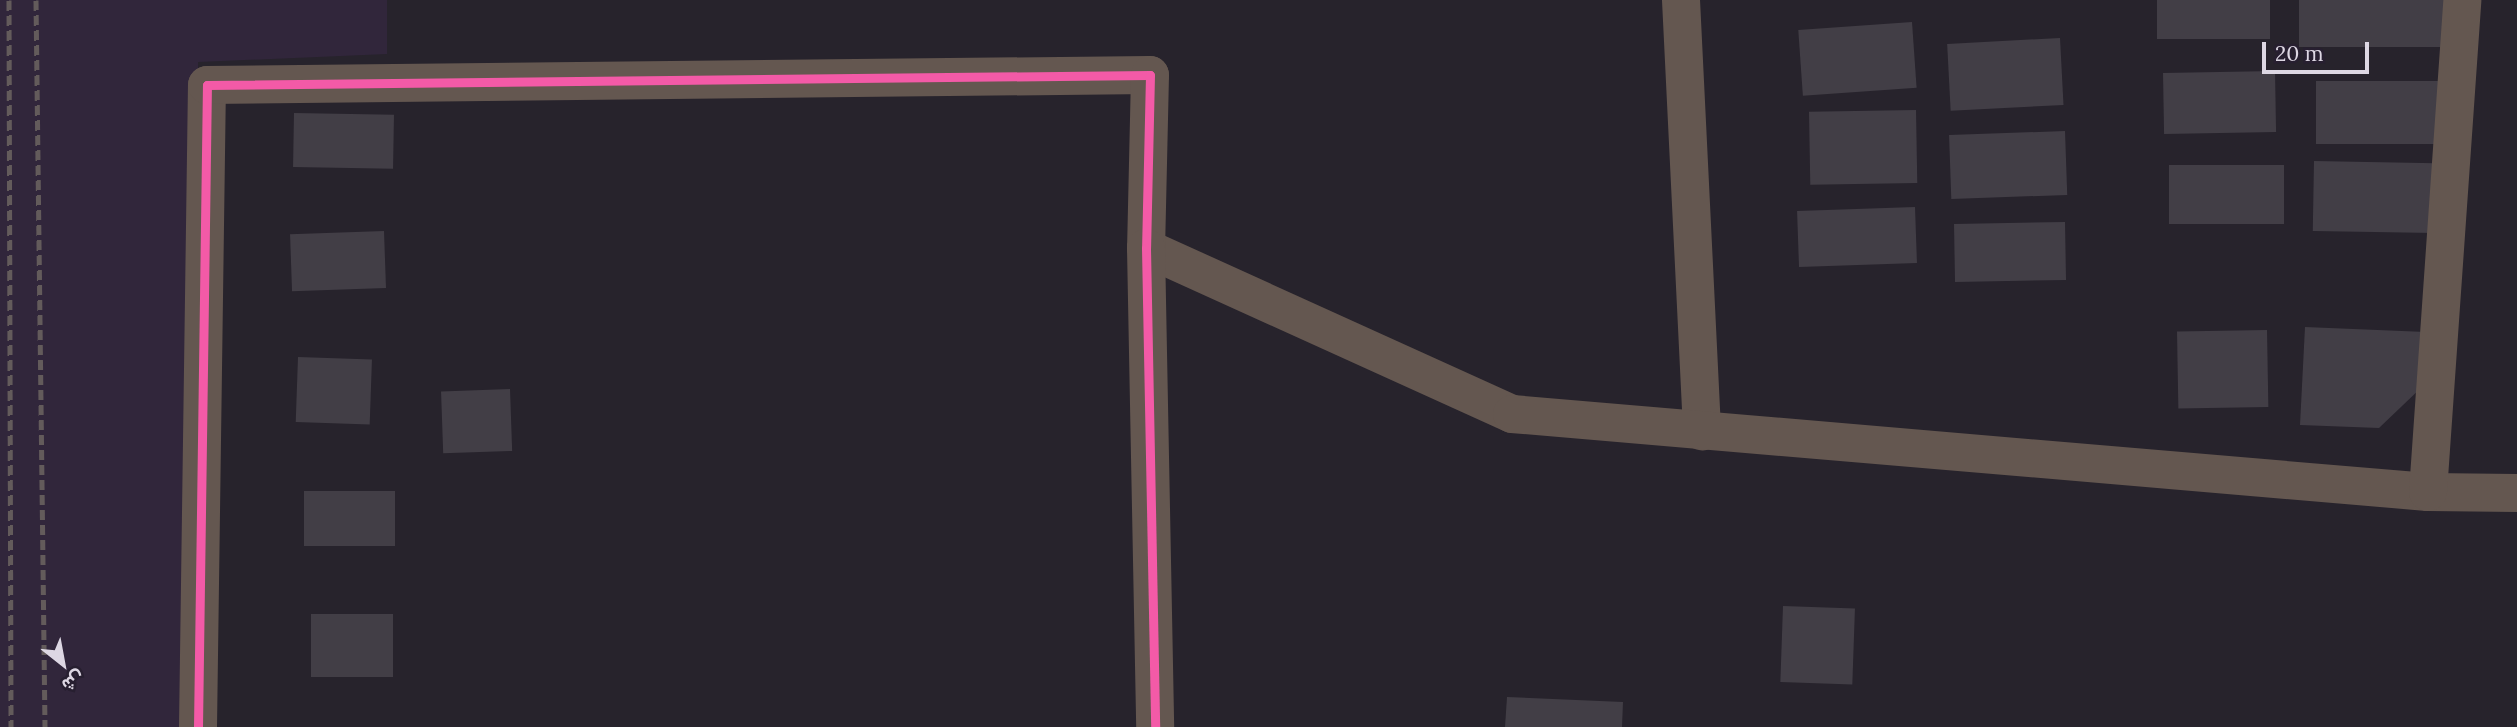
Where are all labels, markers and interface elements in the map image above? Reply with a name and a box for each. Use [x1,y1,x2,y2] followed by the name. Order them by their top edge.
[2265,28,2372,72] scale bar
[2275,40,2324,67] text: 20 m
[28,629,98,699] north arrow
[58,666,90,698] text: ش

